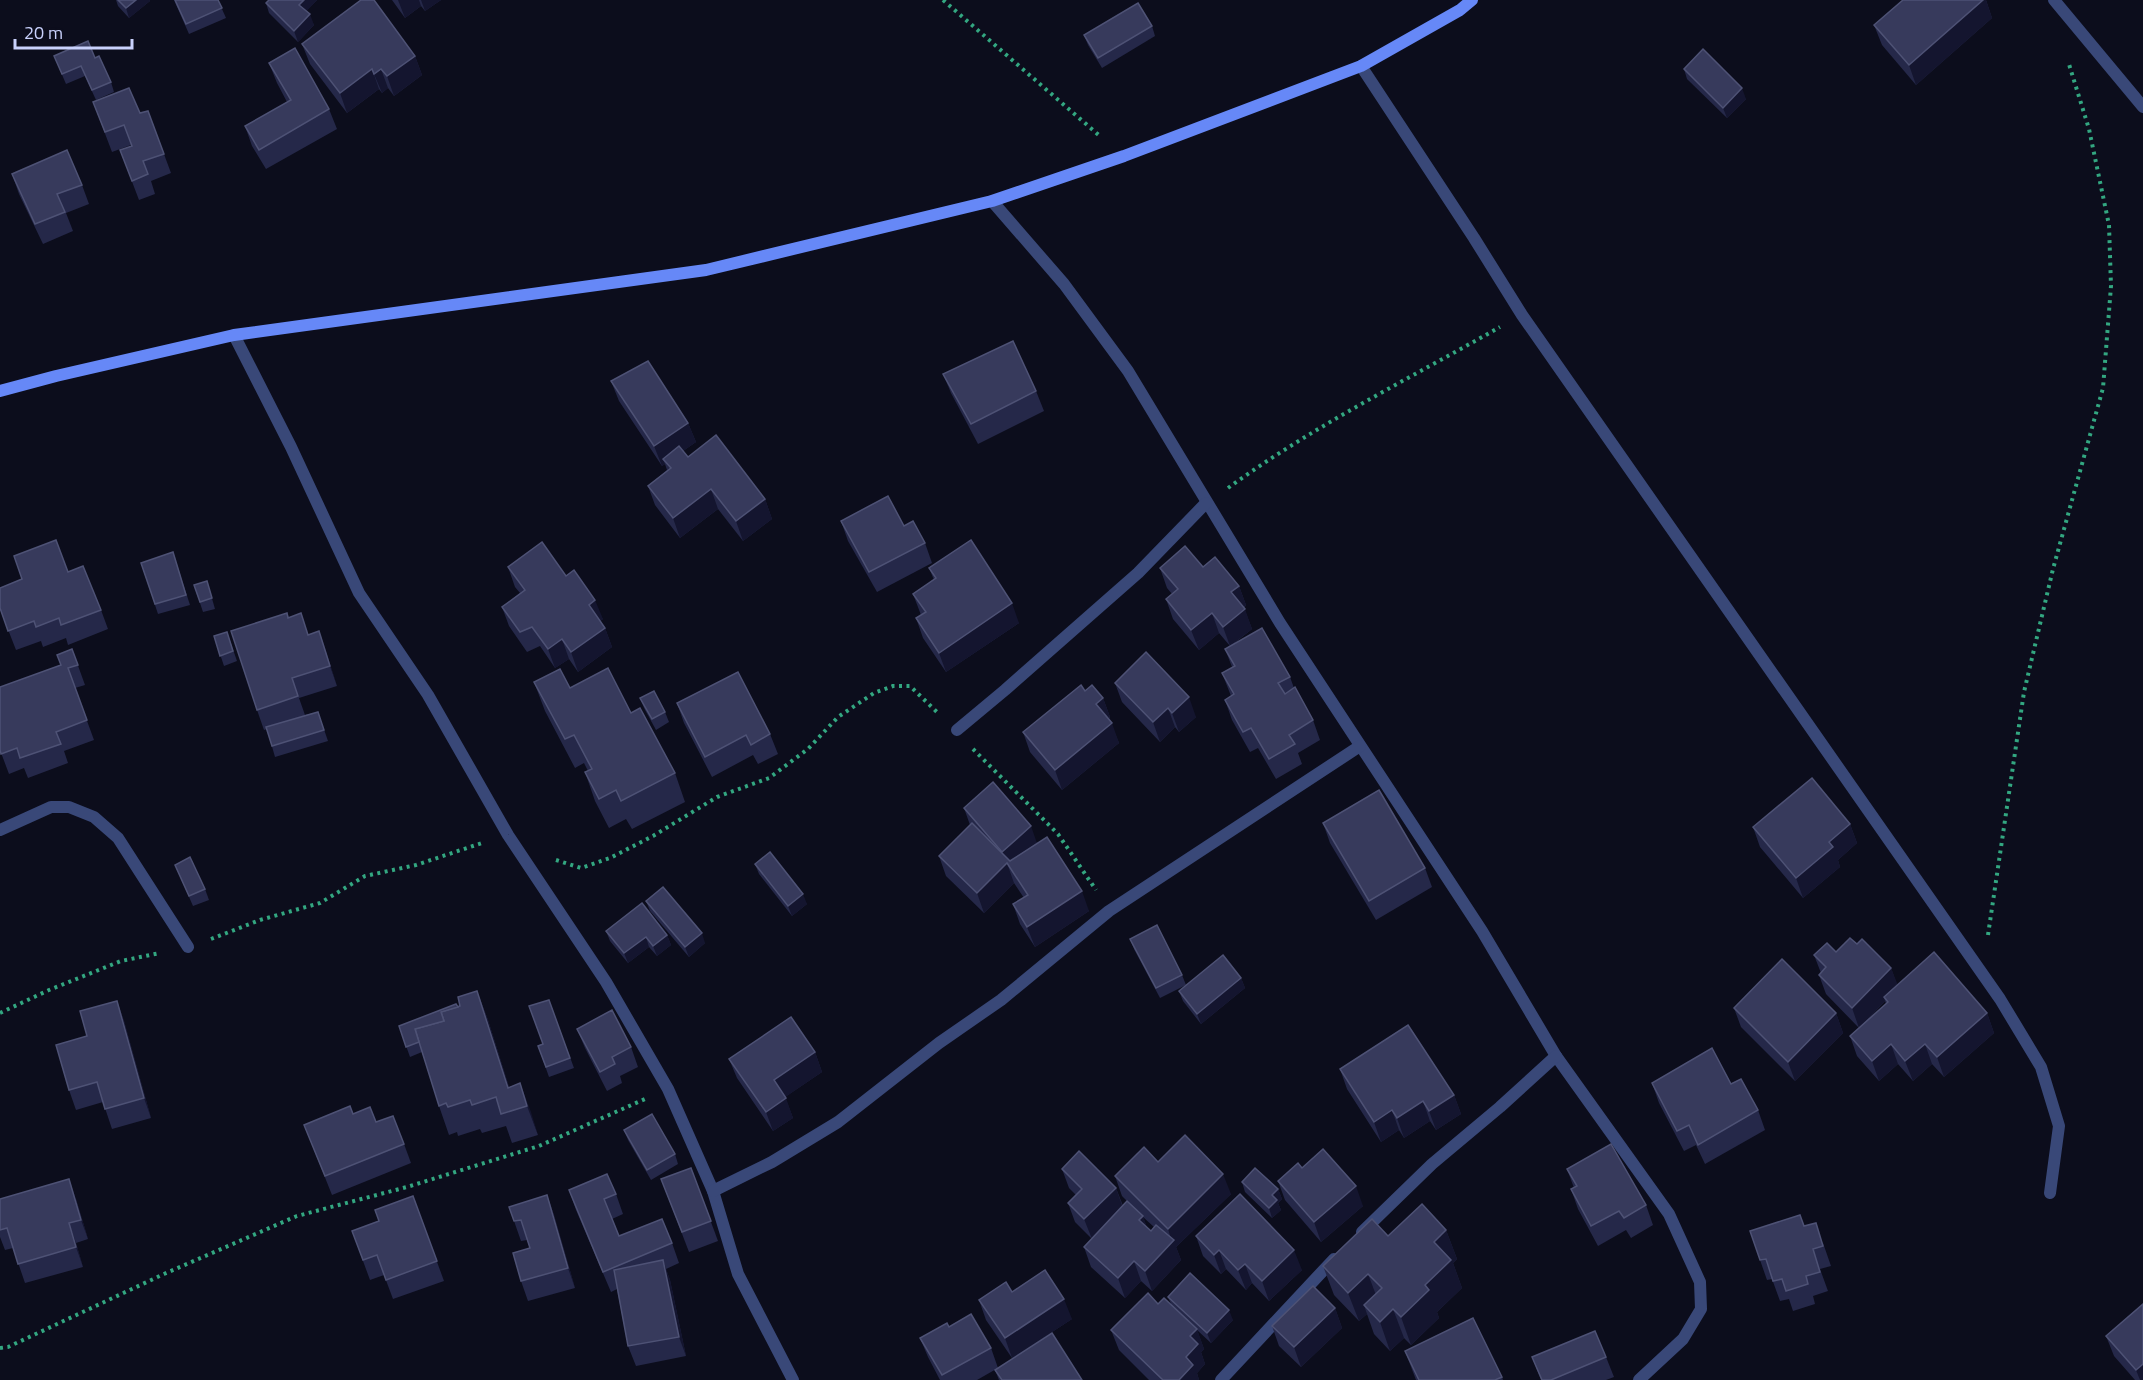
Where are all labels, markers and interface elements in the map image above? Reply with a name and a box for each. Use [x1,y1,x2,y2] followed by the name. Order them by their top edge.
[15,12,132,50] scale bar
[24,19,63,46] text: 20 m

